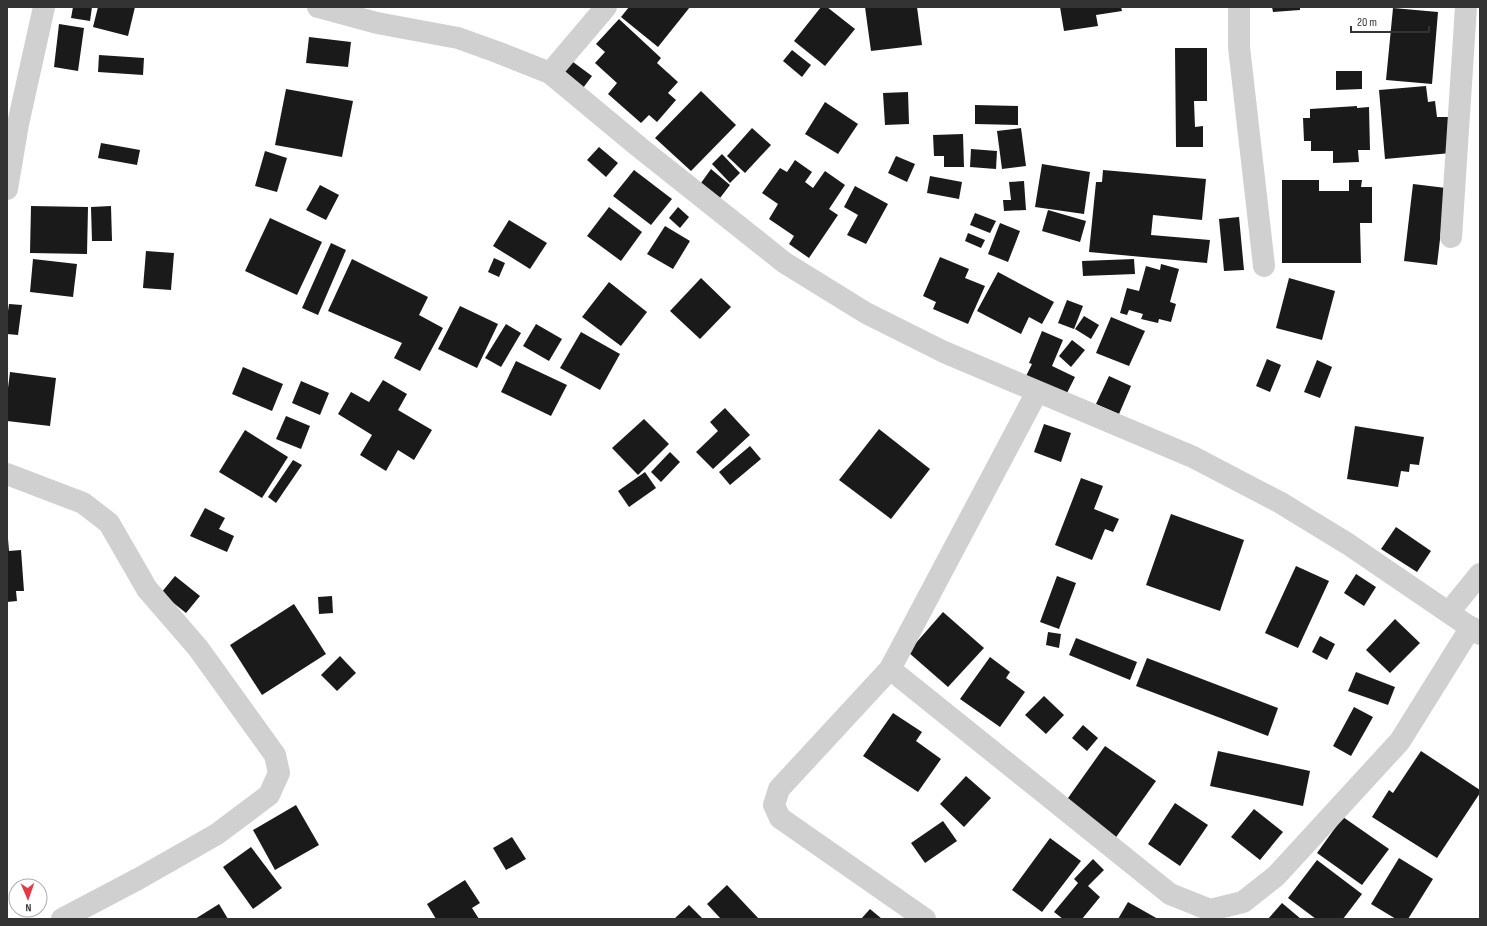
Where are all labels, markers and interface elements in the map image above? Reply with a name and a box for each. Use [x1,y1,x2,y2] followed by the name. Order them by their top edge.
[1351,8,1429,34] scale bar
[1357,15,1377,30] text: 20 m
[8,878,48,918] north arrow
[25,901,31,914] text: N

